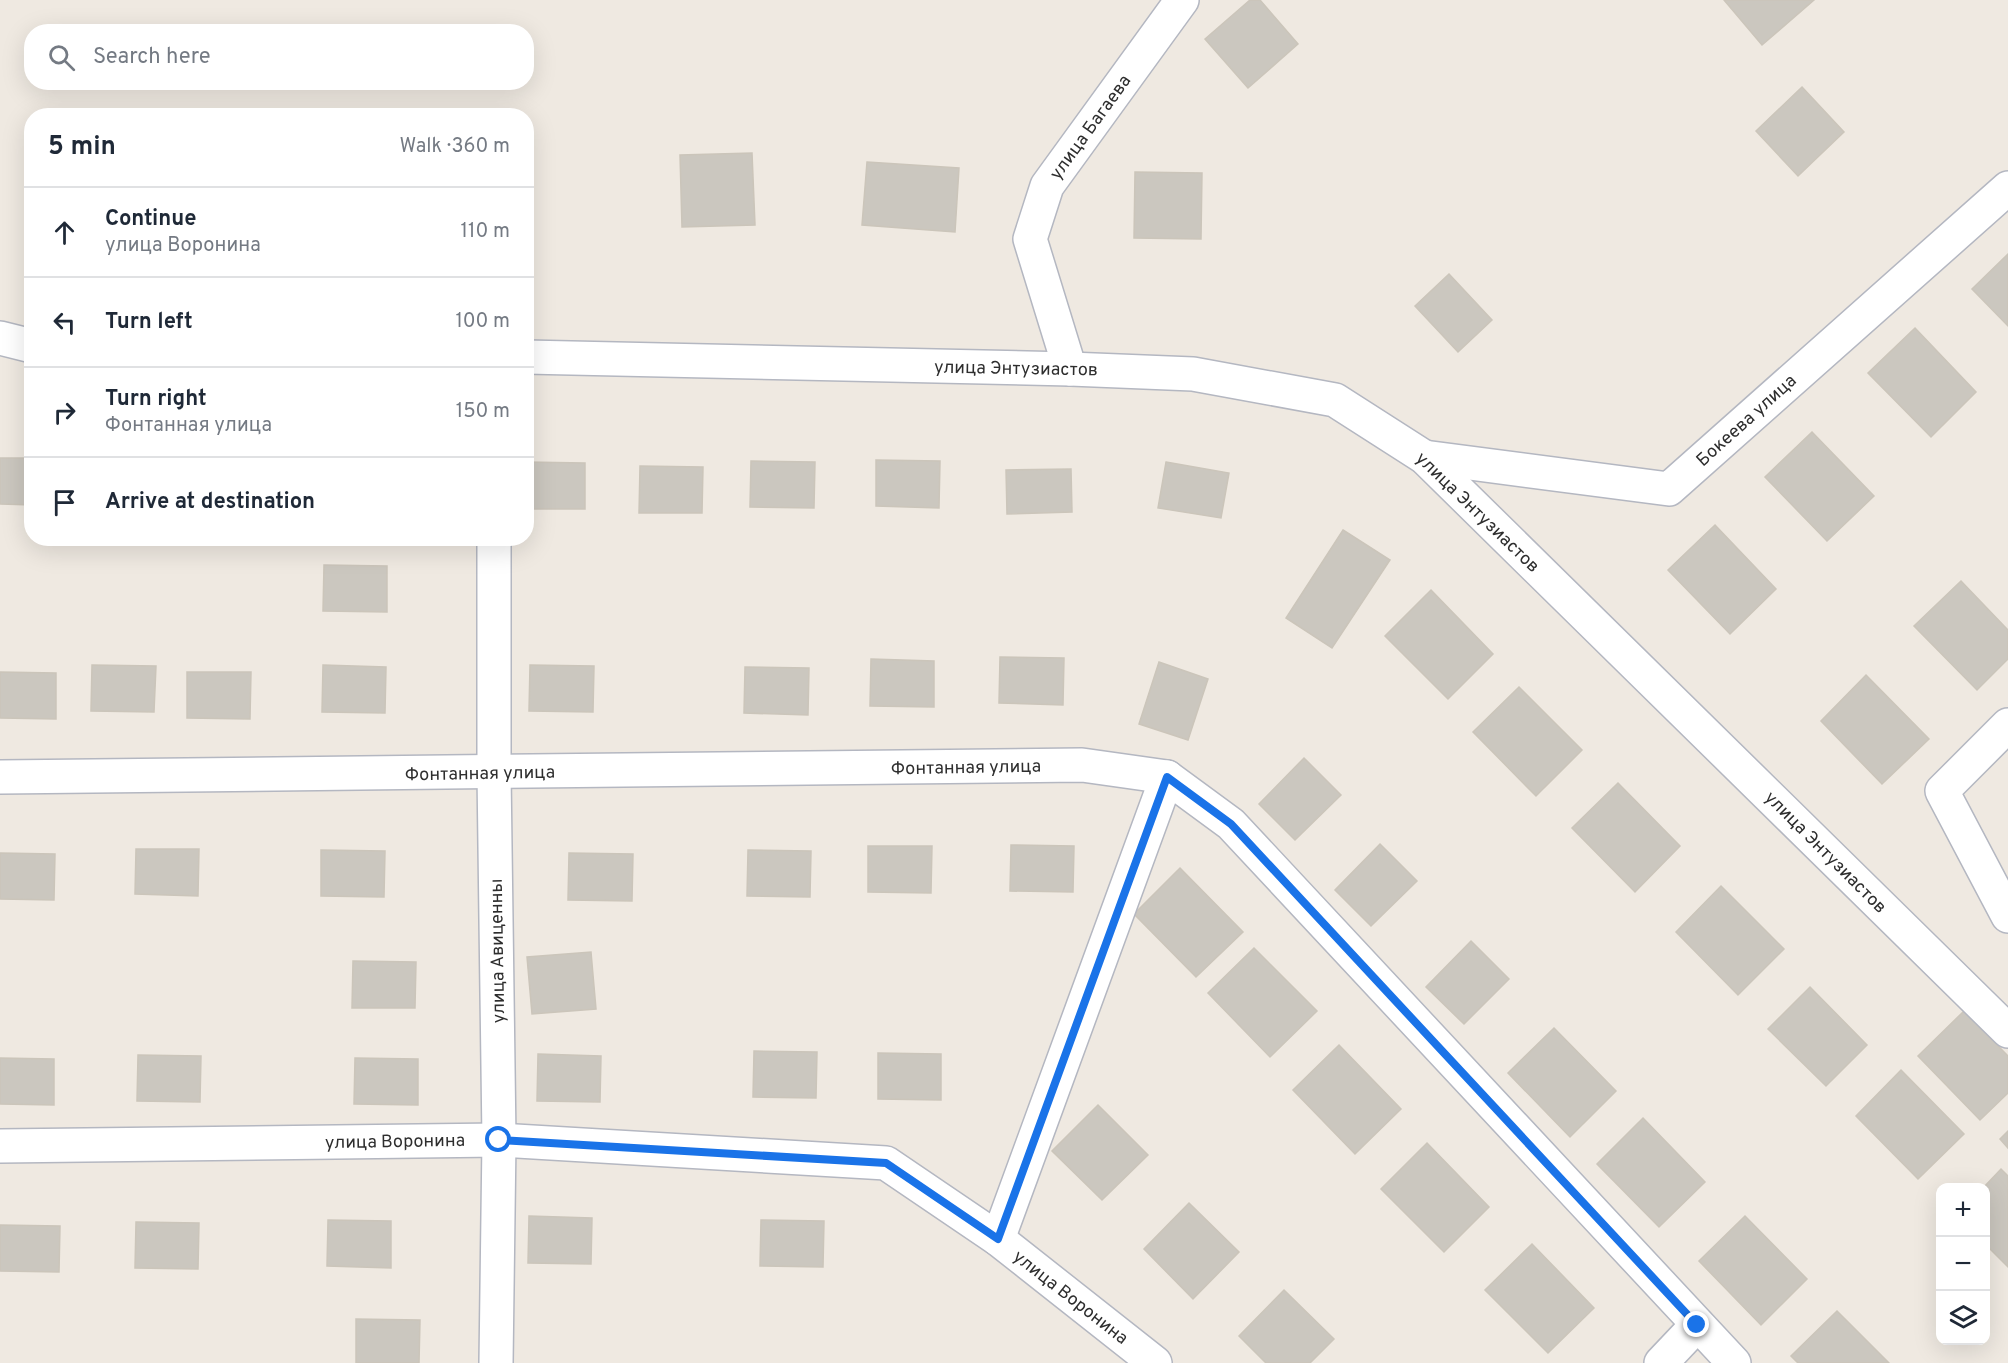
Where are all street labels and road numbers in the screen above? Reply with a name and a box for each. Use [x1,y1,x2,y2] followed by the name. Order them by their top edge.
[1045,71,1137,185] street label: улица Багаева
[934,357,1098,382] street label: улица Энтузиастов
[1692,370,1802,472] street label: Бокеева улица
[1410,448,1544,578] street label: улица Энтузиастов
[891,756,1041,781] street label: Фонтанная улица
[405,762,555,787] street label: Фонтанная улица
[1759,787,1891,919] street label: улица Энтузиастов
[486,878,511,1024] street label: улица Авиценны
[325,1130,465,1155] street label: улица Воронина
[1008,1246,1132,1350] street label: улица Воронина

